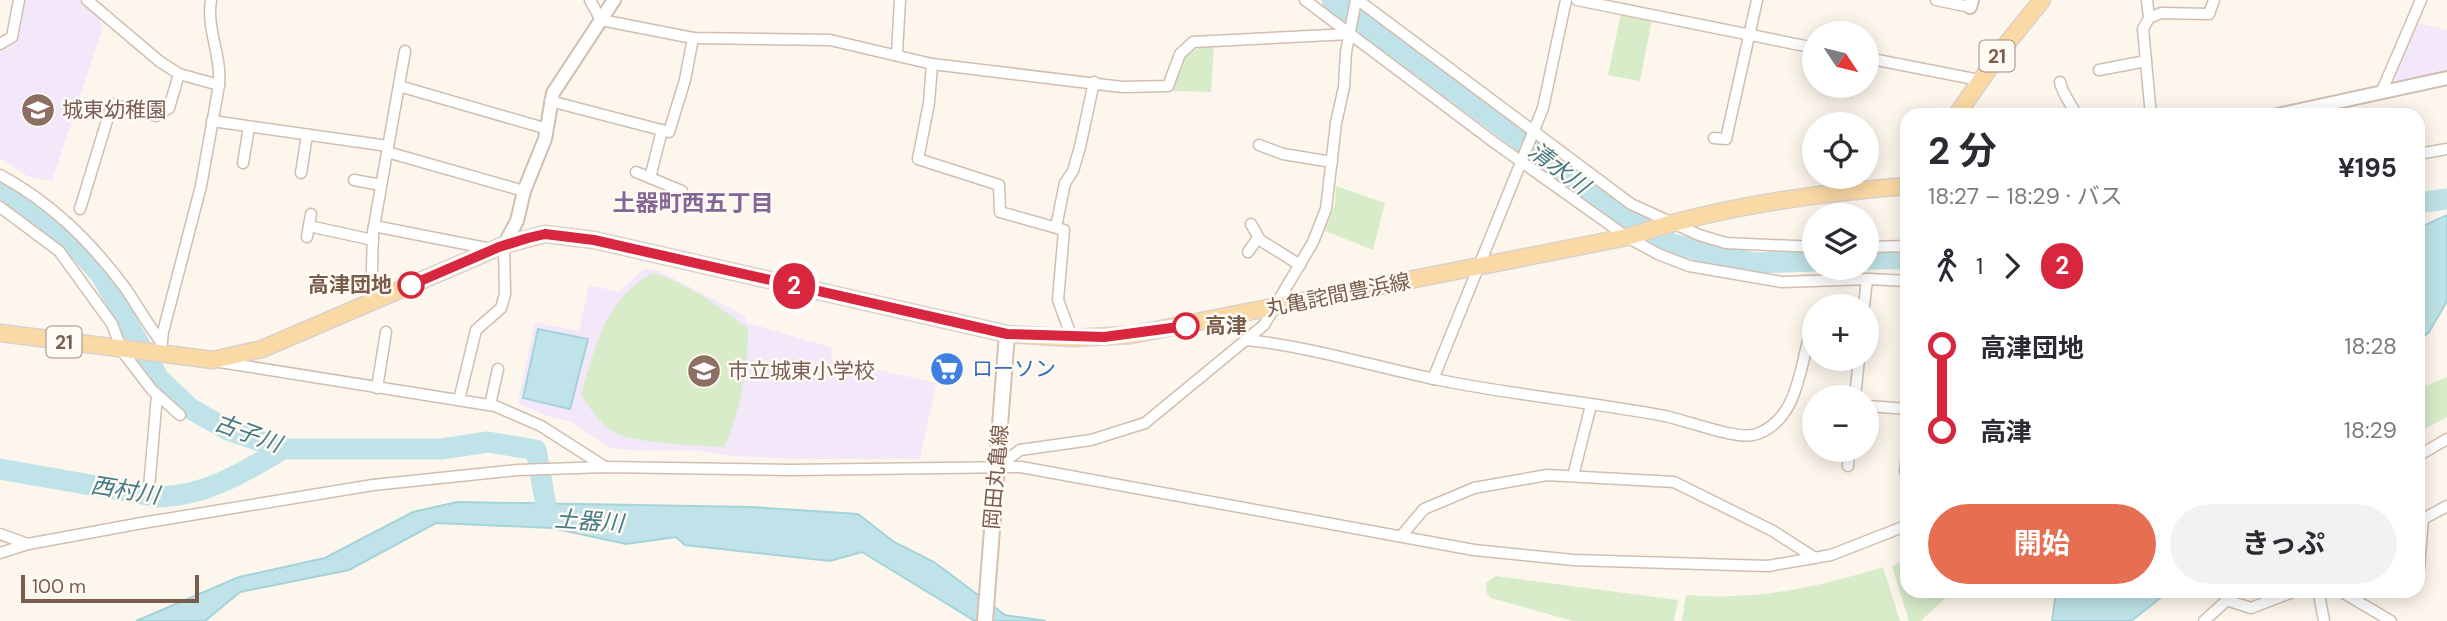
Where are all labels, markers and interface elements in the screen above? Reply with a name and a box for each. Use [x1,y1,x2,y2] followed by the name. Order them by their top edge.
[1802,21,1880,98] north arrow
[1802,21,1879,462] map controls
[1980,40,2014,72] road number: 21
[19,91,57,129] school or university icon: 城東幼稚園
[62,96,167,124] place label: 城東幼稚園
[1802,112,1879,189] button: locate
[1928,126,1997,176] text: 2 分
[1522,135,1598,203] water label: 清水川
[2338,151,2397,185] text: ¥195
[1928,181,2123,211] text: 18:27 – 18:29 · バス
[613,188,774,218] district label: 土器町西五丁目
[1802,203,1879,280] button: layers
[1928,247,1966,285] icon: walk
[1993,247,2031,285] icon: forward
[2055,250,2069,281] text: 2
[1976,251,1983,281] text: 1
[771,263,817,309] line badge: 2
[1263,267,1413,323] street label: 丸亀詫間豊浜線
[787,270,801,301] text: 2
[308,271,392,299] place label: 高津団地
[398,272,424,298] marker: 高津団地
[1802,294,1879,371] button: +
[1205,312,1247,340] place label: 高津
[1173,313,1199,339] marker: 高津
[46,326,82,358] road number: 21
[1980,331,2084,365] text: 高津団地
[2344,331,2397,361] text: 18:28
[928,350,966,388] supermarket icon: ローソン
[685,352,723,390] school or university icon: 市立城東小学校
[972,355,1056,383] place label: ローソン
[728,357,875,385] place label: 市立城東小学校
[1802,385,1879,462] button: −
[210,407,288,460] water label: 古子川
[1980,415,2032,449] text: 高津
[2344,415,2397,445] text: 18:29
[977,423,1015,531] street label: 岡田丸亀線
[89,470,164,511] water label: 西村川
[554,504,627,539] water label: 土器川
[1928,504,2156,584] button: 開始
[2170,504,2397,584] button: きっぷ
[21,572,200,604] scale bar
[32,574,86,599] text: 100 m

